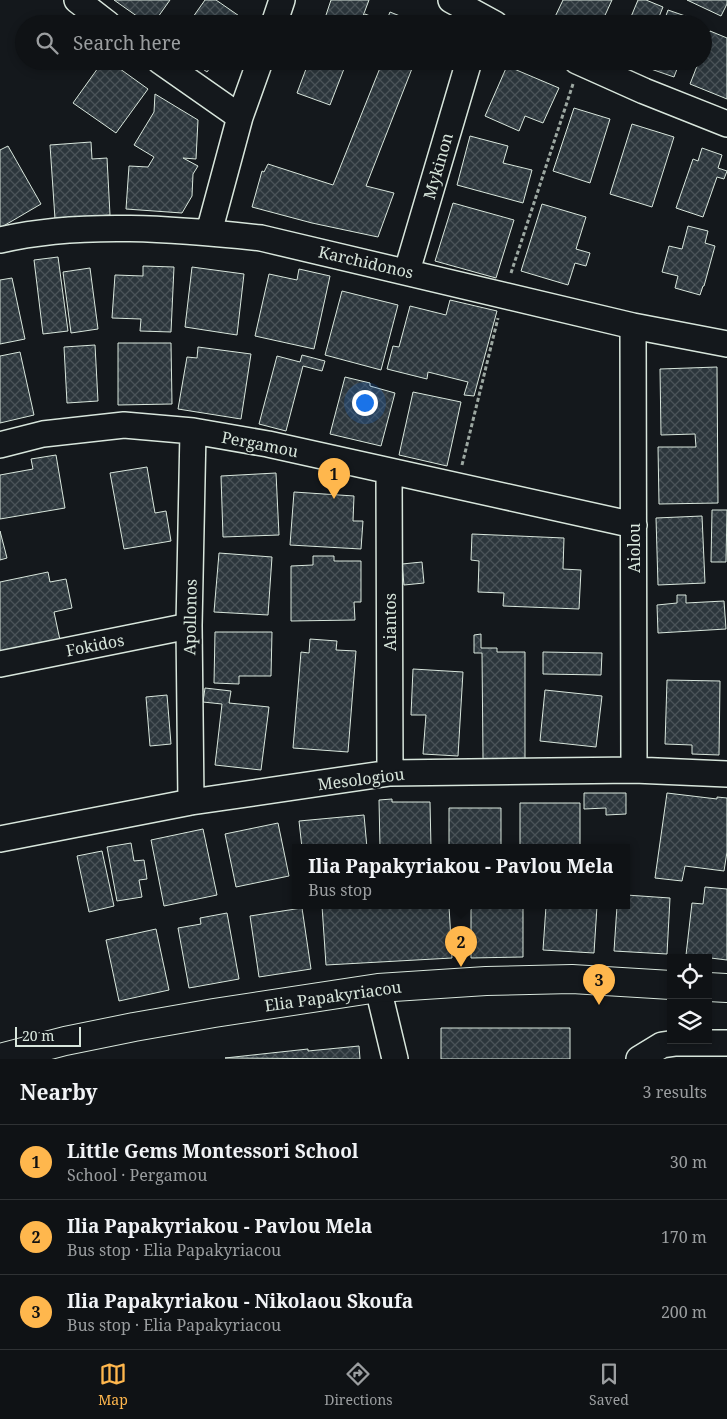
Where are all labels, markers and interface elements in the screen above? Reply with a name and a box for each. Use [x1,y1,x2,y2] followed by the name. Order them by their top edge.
[15,15,712,70] search box
[33,29,61,57] icon: search
[73,30,181,56] text: Search here
[418,130,458,202] street label: Mykinon
[316,240,416,284] street label: Karchidonos
[352,390,378,416] your location
[220,426,300,462] street label: Pergamou
[318,458,350,499] pin: 1
[623,523,645,573] street label: Aiolou
[178,579,202,655] street label: Apollonos
[379,593,401,651] street label: Aiantos
[64,629,126,661] street label: Fokidos
[316,763,406,795] street label: Mesologiou
[292,844,630,909] popup
[308,853,614,879] text: Ilia Papakyriakou - Pavlou Mela
[308,879,372,901] text: Bus stop
[445,926,477,967] pin: 2
[667,954,712,1044] map controls
[667,954,712,999] button: locate
[583,964,615,1005] pin: 3
[263,975,403,1017] street label: Elia Papakyriacou
[667,999,712,1044] button: layers
[15,1024,81,1047] scale bar
[22,1026,55,1045] text: 20 m
[20,1078,98,1106] text: Nearby
[643,1081,707,1103] text: 3 results
[67,1138,359,1164] text: Little Gems Montessori School
[31,1151,41,1173] text: 1
[670,1151,707,1173] text: 30 m
[67,1164,207,1186] text: School · Pergamou
[67,1213,373,1239] text: Ilia Papakyriakou - Pavlou Mela
[31,1226,41,1248] text: 2
[661,1226,707,1248] text: 170 m
[67,1239,281,1261] text: Bus stop · Elia Papakyriacou
[67,1288,413,1314] text: Ilia Papakyriakou - Nikolaou Skoufa
[31,1301,41,1323] text: 3
[661,1301,707,1323] text: 200 m
[67,1314,281,1336] text: Bus stop · Elia Papakyriacou
[98,1360,128,1409] tab: Map
[324,1360,393,1409] tab: Directions
[589,1360,629,1409] tab: Saved

